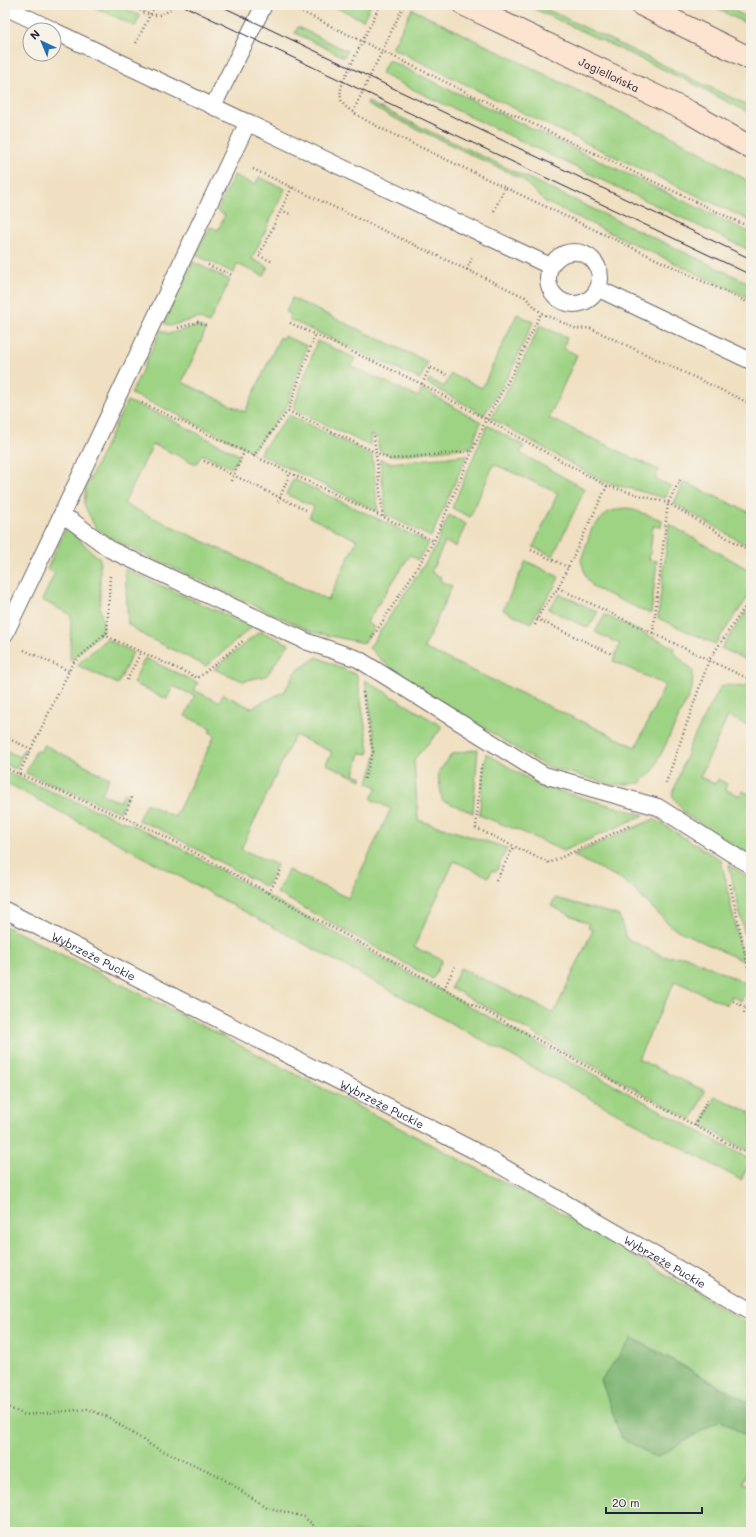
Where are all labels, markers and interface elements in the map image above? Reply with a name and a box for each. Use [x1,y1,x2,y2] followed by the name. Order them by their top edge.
[22,22,62,62] north arrow
[26,26,43,43] text: N
[576,53,642,95] street label: Jagiellońska
[49,928,139,984] street label: Wybrzeże Puckie
[338,1076,427,1131] street label: Wybrzeże Puckie
[621,1231,709,1291] street label: Wybrzeże Puckie
[606,1489,702,1515] scale bar
[612,1494,640,1510] text: 20 m

